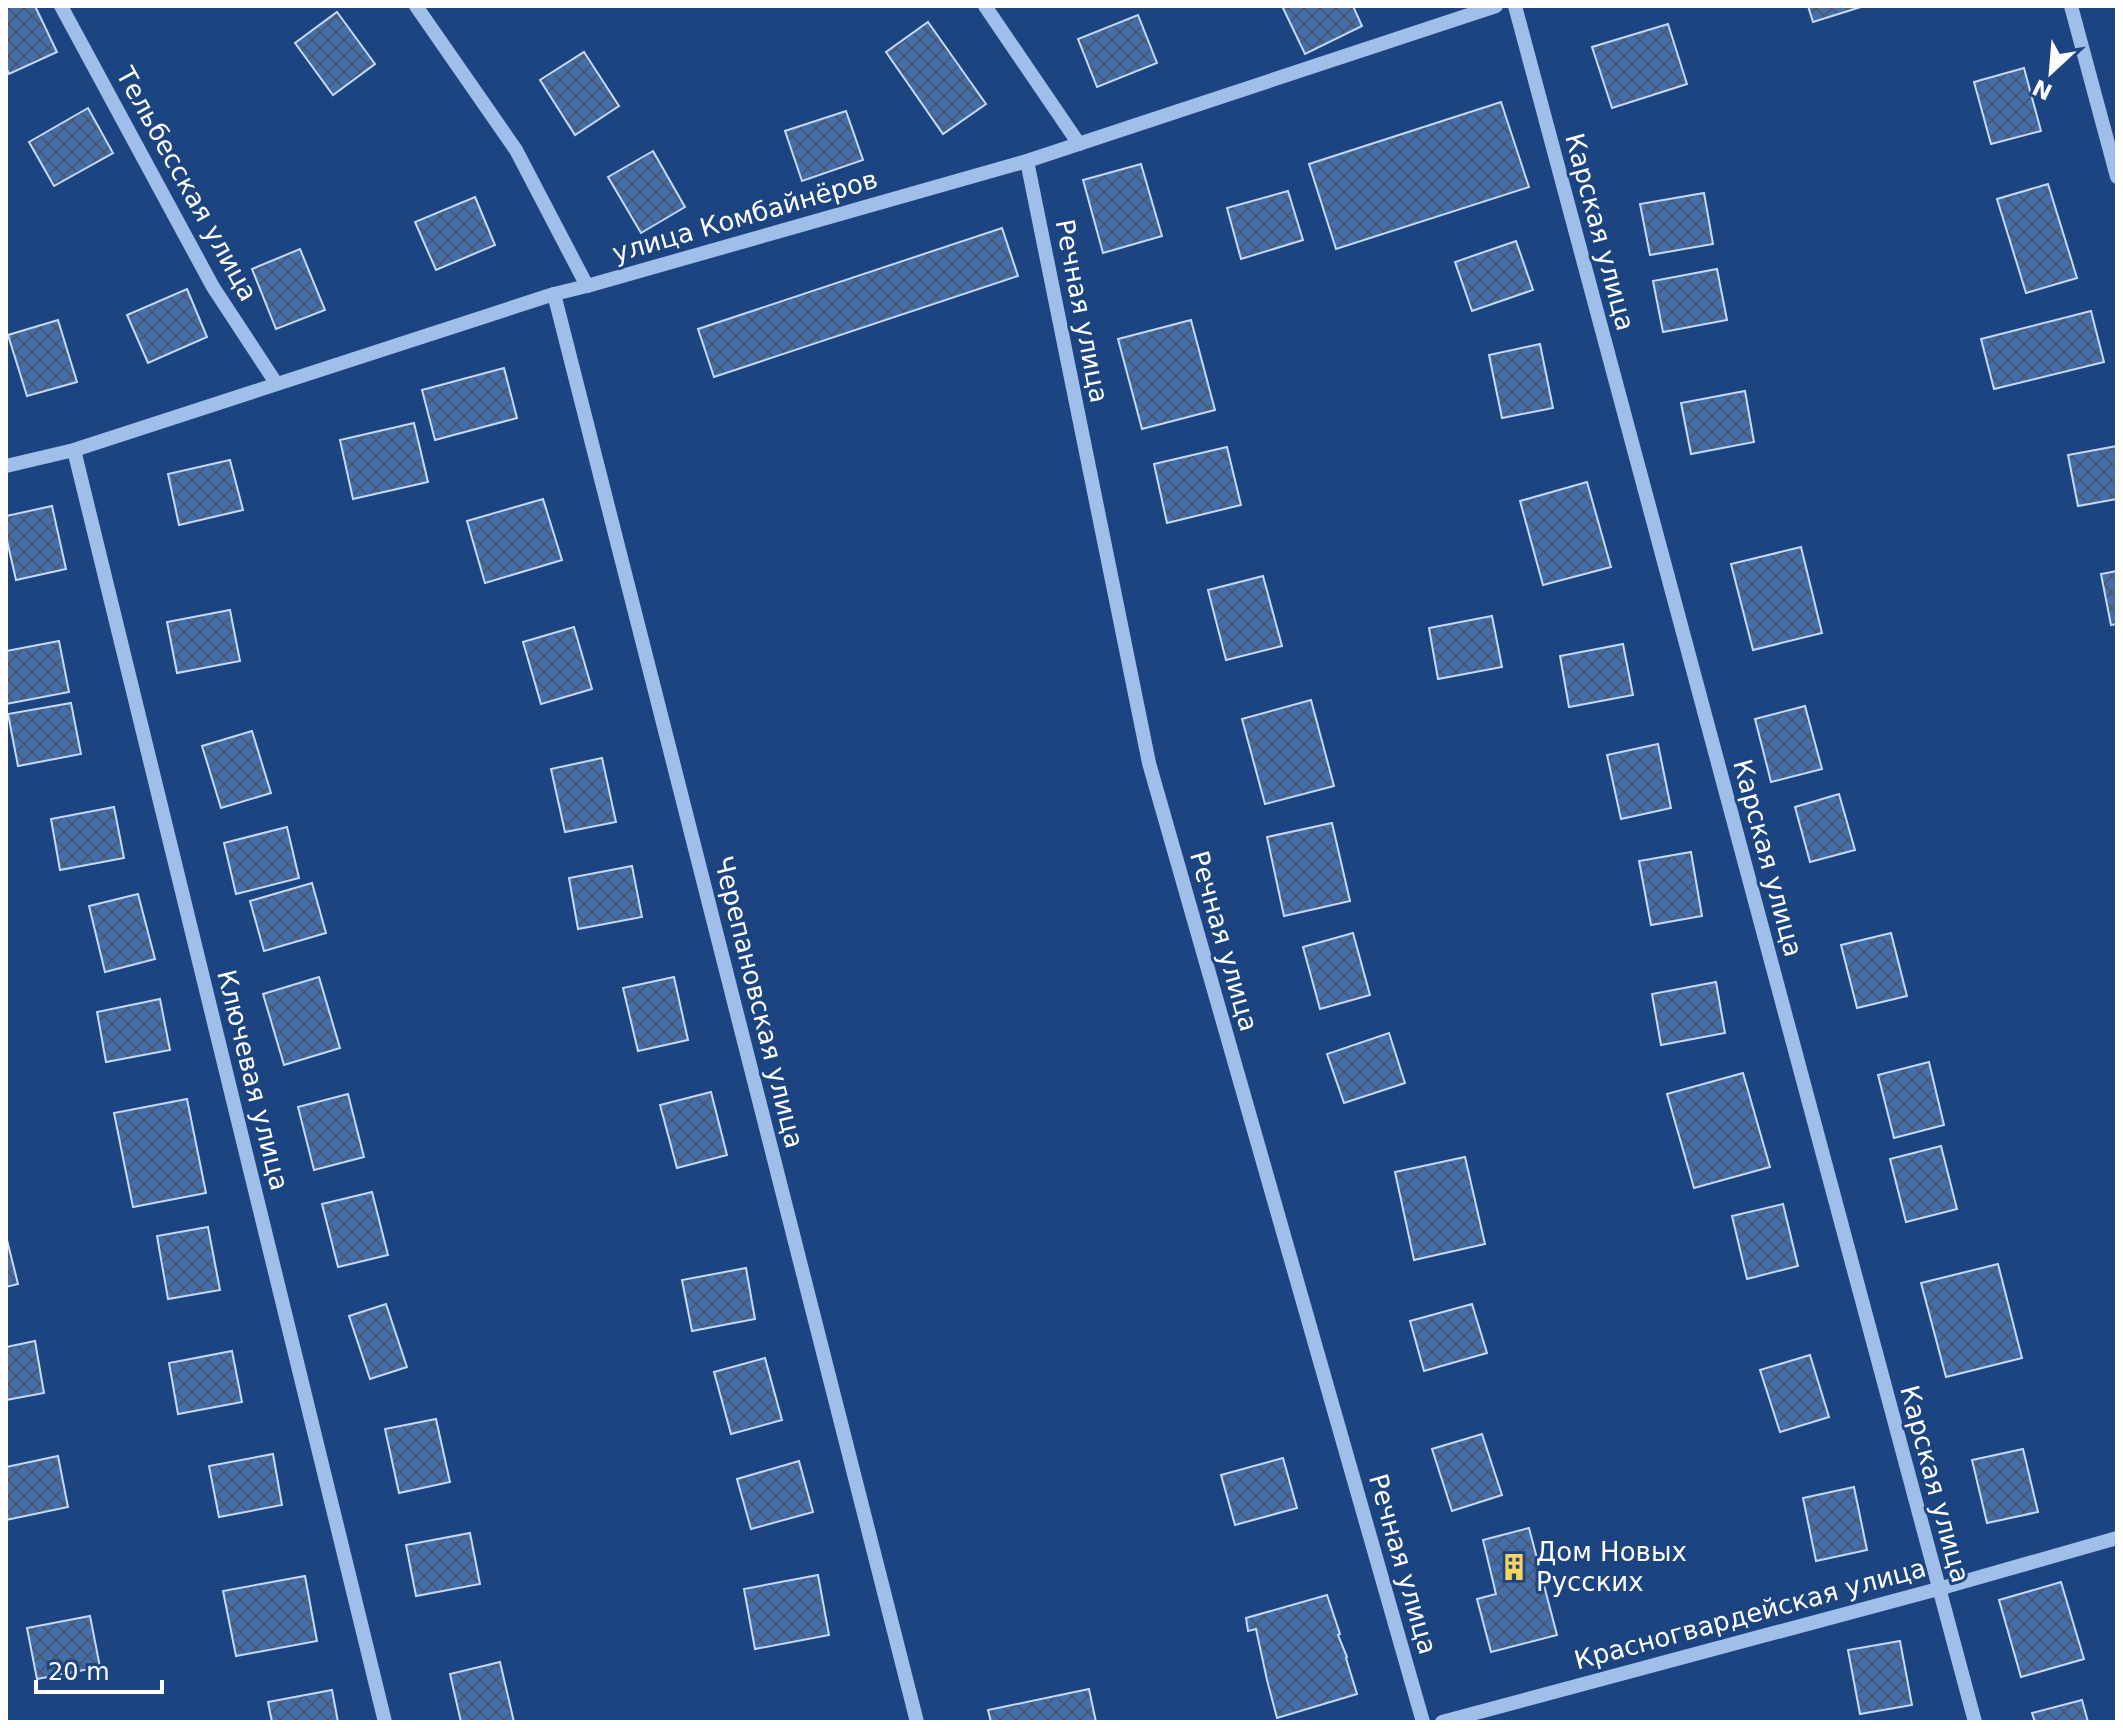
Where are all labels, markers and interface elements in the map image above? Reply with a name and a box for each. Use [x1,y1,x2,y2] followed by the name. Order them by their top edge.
[2011,32,2091,112] north arrow
[110,61,264,306] street label: Тельбесская улица
[2029,74,2056,105] text: N
[1559,130,1641,334] street label: Карская улица
[609,164,881,268] street label: улица Комбайнёров
[1049,217,1115,405] street label: Речная улица
[1727,756,1809,960] street label: Карская улица
[1184,847,1264,1035] street label: Речная улица
[708,853,810,1151] street label: Черепановская улица
[211,967,295,1193] street label: Ключевая улица
[1894,1382,1976,1586] street label: Карская улица
[1363,1470,1443,1658] street label: Речная улица
[1536,1537,1687,1597] place label: Дом Новых Русских
[1499,1552,1529,1582] building icon: Дом Новых Русских
[1571,1553,1929,1675] street label: Красногвардейская улица
[36,1644,162,1694] scale bar
[48,1658,110,1686] text: 20 m

